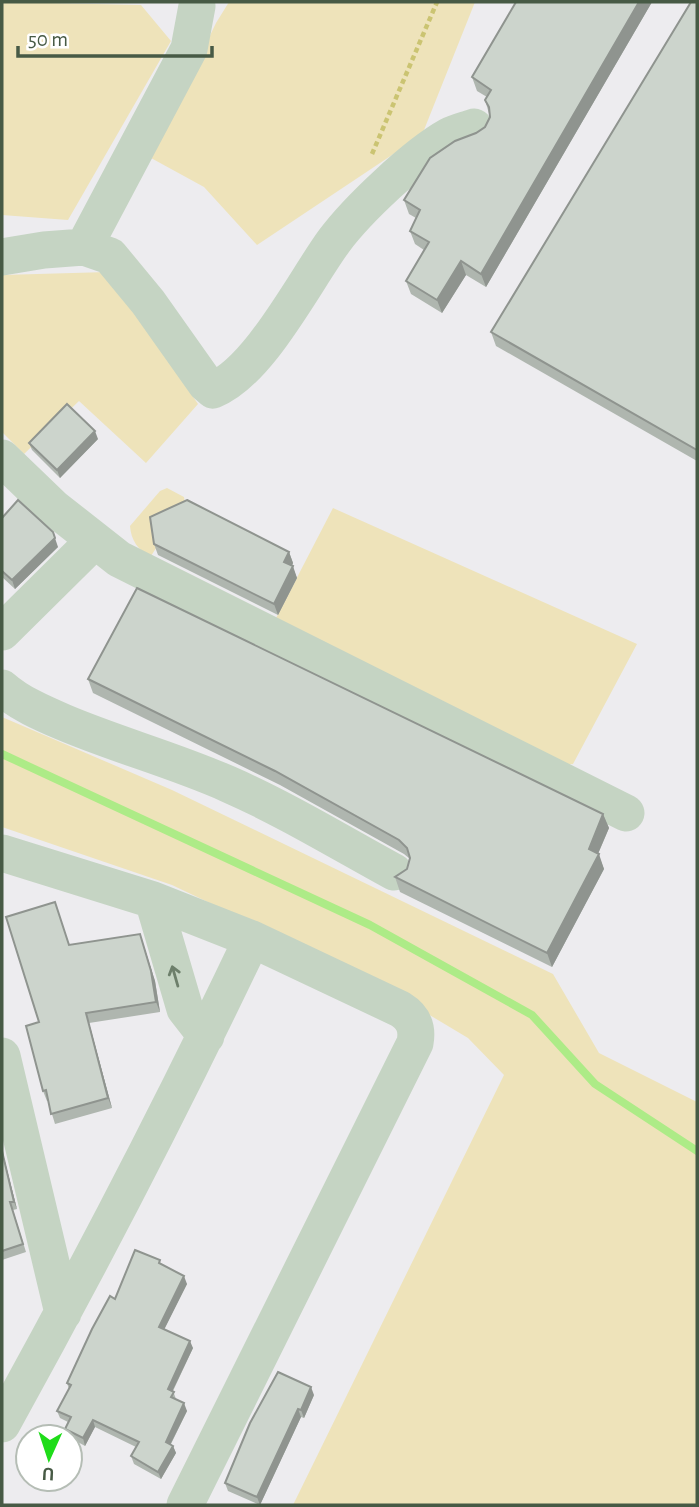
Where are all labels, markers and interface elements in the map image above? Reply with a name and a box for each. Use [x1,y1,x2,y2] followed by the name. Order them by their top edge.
[18,14,212,58] scale bar
[28,29,68,50] text: 50 m
[168,966,181,988] one-way arrow
[14,1423,84,1493] north arrow
[42,1464,55,1483] text: U

